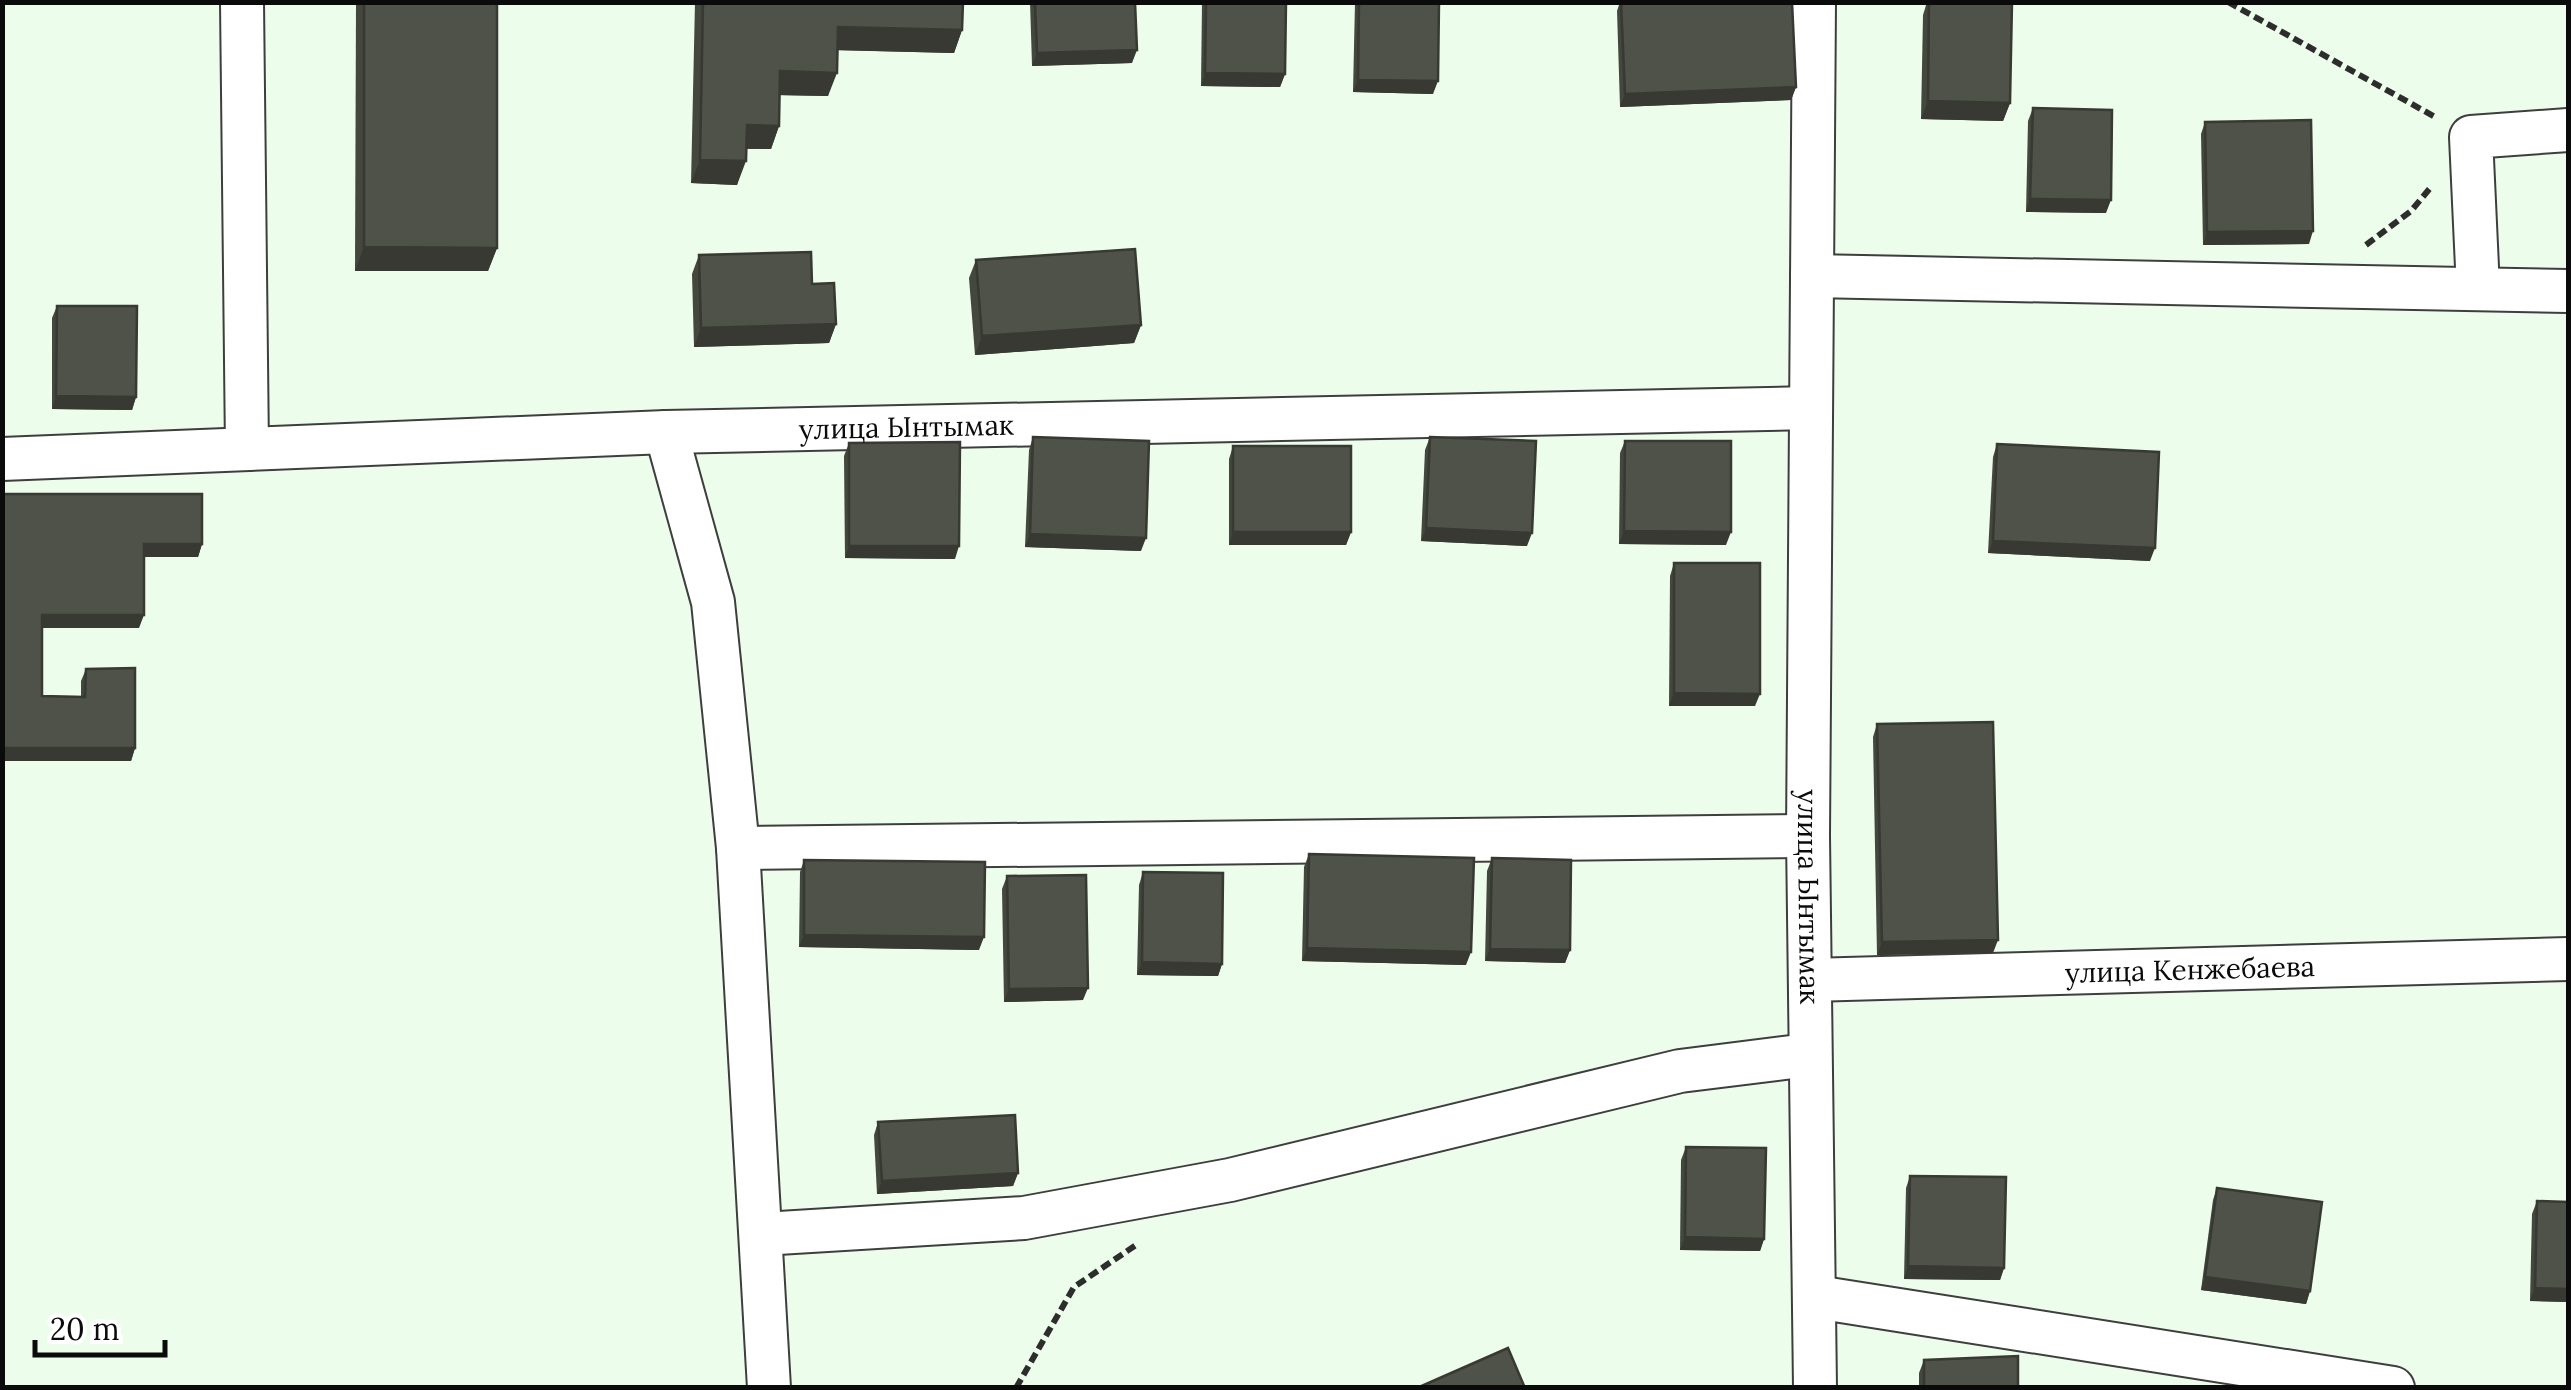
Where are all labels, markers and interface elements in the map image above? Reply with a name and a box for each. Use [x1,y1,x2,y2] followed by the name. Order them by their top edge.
[798,407,1014,447] street label: улица Ынтымак
[1790,789,1828,1005] street label: улица Ынтымак
[2064,948,2315,991] street label: улица Кенжебаева
[35,1295,165,1357] scale bar
[50,1310,119,1348] text: 20 m

